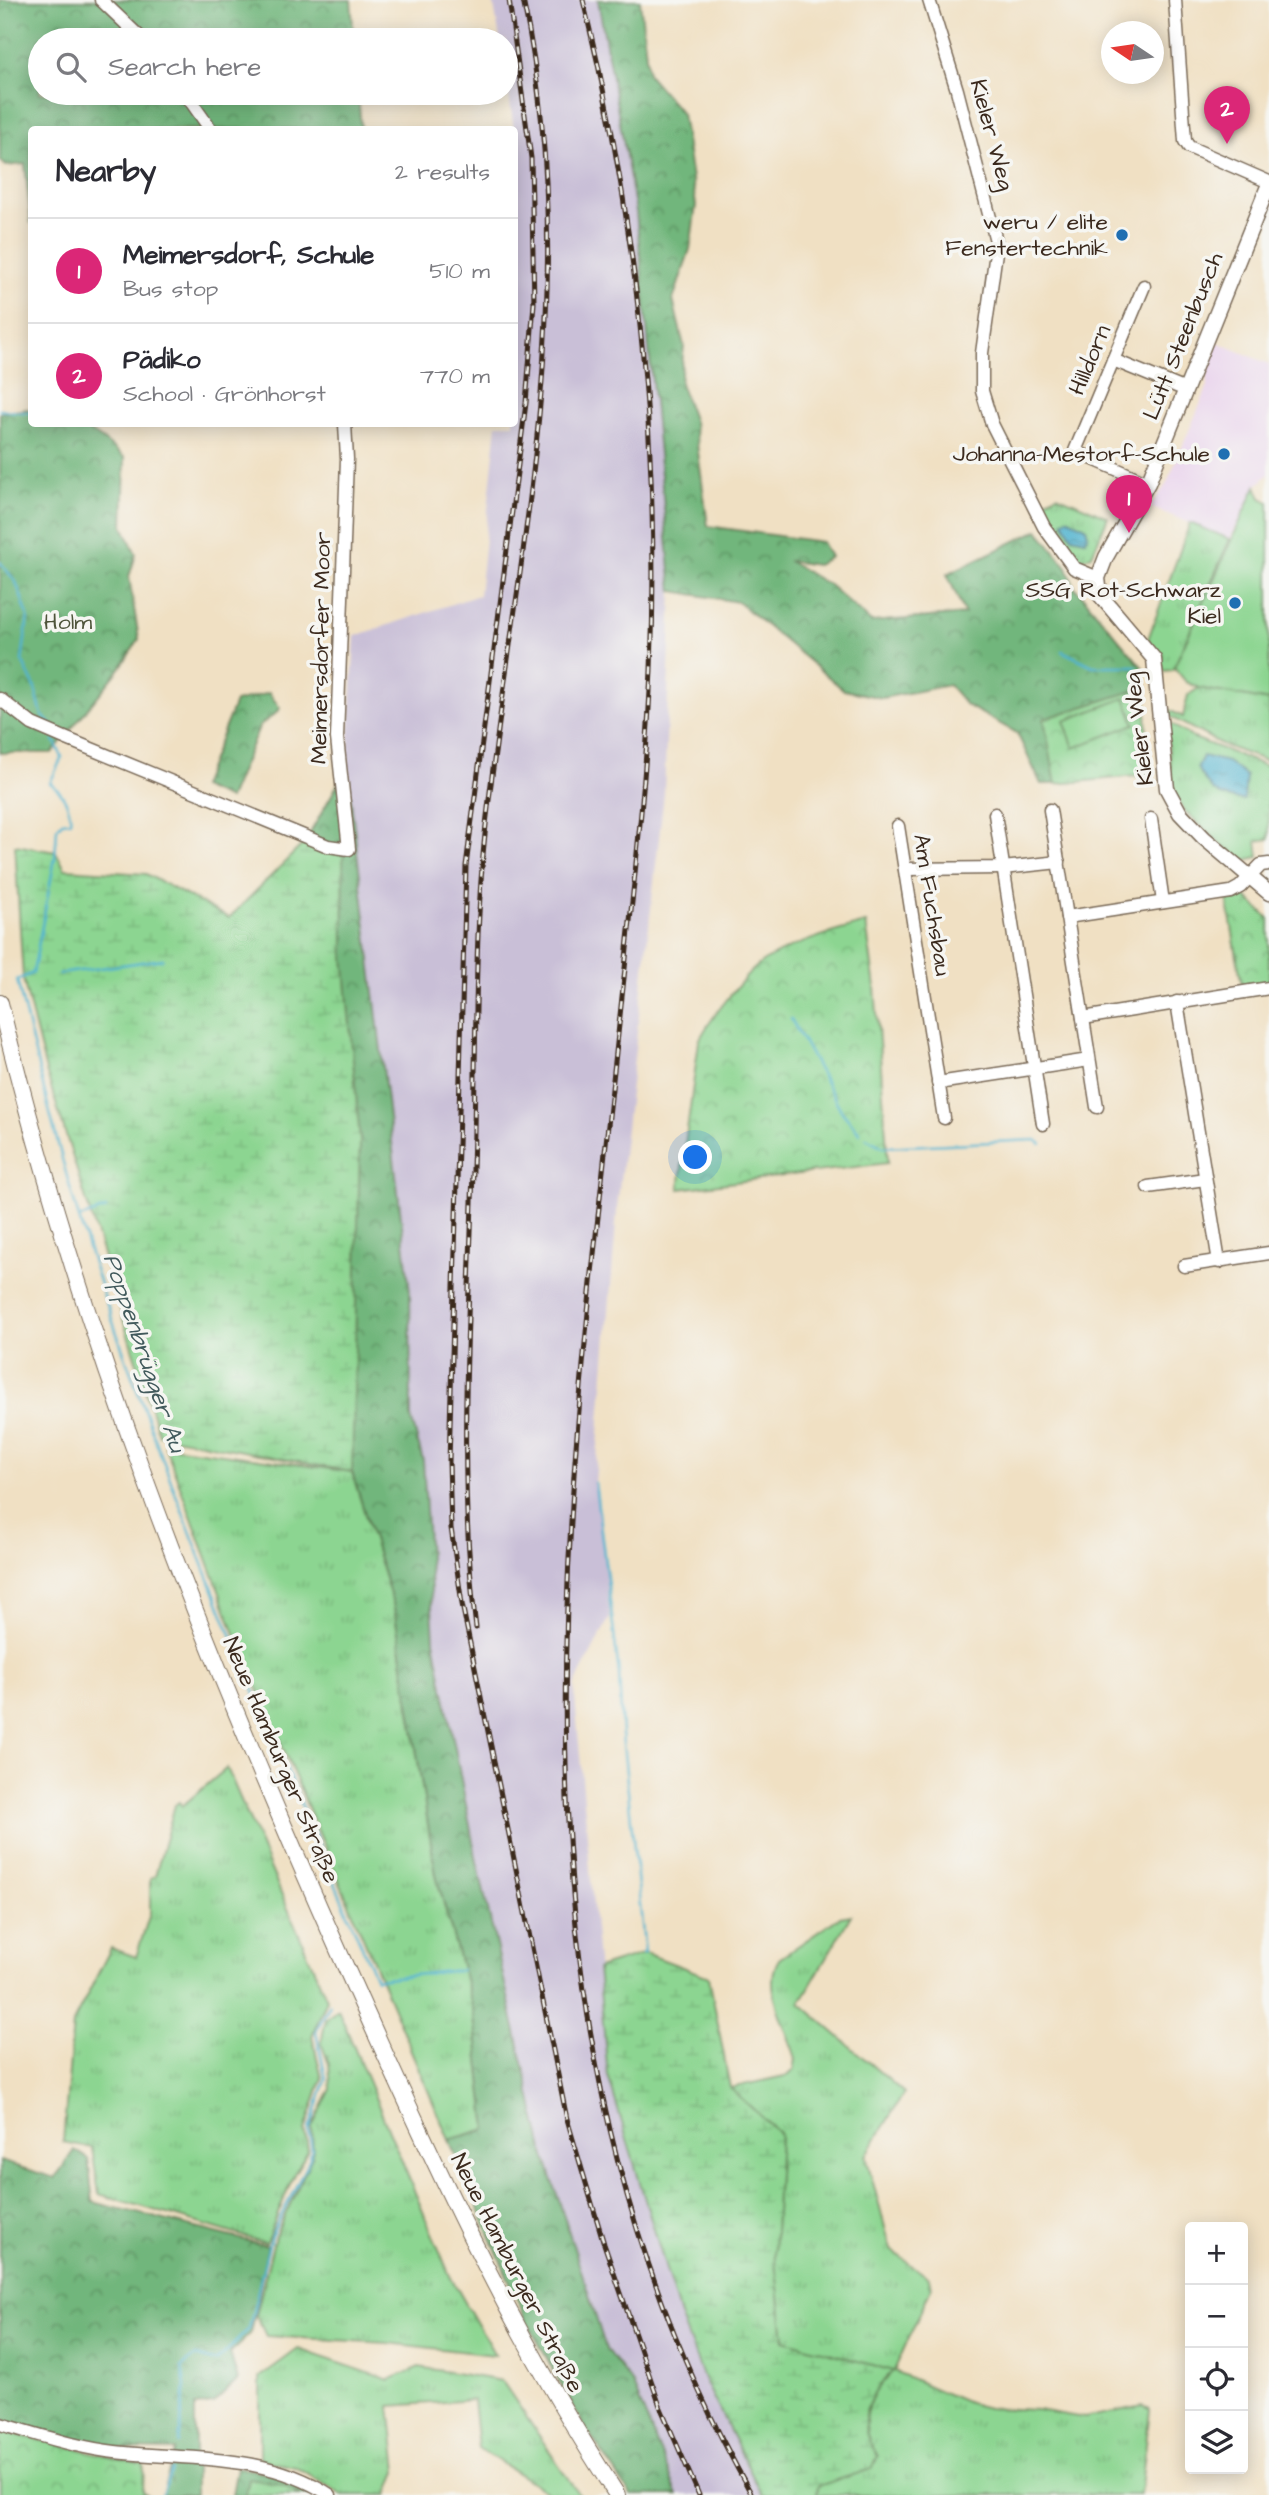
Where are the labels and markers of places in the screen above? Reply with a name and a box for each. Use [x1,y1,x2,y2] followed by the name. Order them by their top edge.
[1204,86,1250,144] pin: 2
[945,206,1108,264] place label: weru / elite Fenstertechnik
[1114,227,1130,243] marker: weru / elite Fenstertechnik
[953,438,1210,470] place label: Johanna-Mestorf-Schule
[1216,446,1232,462] marker: Johanna-Mestorf-Schule
[1106,475,1152,533] pin: 1
[1025,574,1222,632] place label: SSG Rot-Schwarz Kiel
[1227,595,1243,611] marker: SSG Rot-Schwarz Kiel

